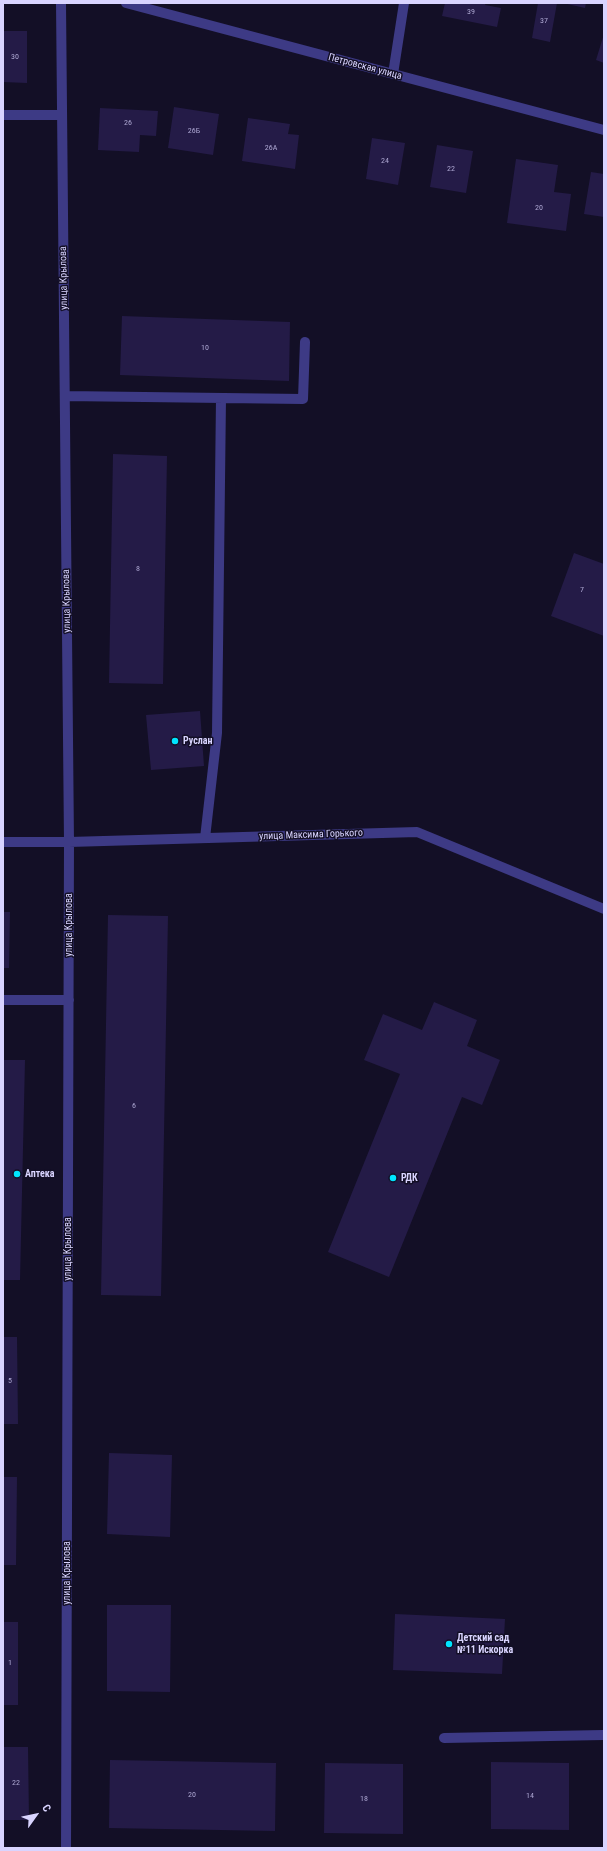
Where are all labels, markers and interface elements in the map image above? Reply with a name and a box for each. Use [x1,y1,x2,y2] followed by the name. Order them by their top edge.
[467,7,475,17] house number: 39
[540,16,548,26] house number: 37
[327,51,403,83] street label: Петровская улица
[11,52,19,62] house number: 30
[124,118,132,128] house number: 26
[188,126,200,136] house number: 26Б
[265,143,277,153] house number: 26А
[381,156,389,166] house number: 24
[447,164,455,174] house number: 22
[535,203,543,213] house number: 20
[57,246,71,310] street label: улица Крылова
[201,343,209,353] house number: 10
[136,564,140,574] house number: 8
[60,569,74,633] street label: улица Крылова
[580,585,584,595] house number: 7
[183,735,212,747] place label: Руслан
[170,736,180,746] marker: Руслан
[259,827,363,843] street label: улица Максима Горького
[63,893,75,957] street label: улица Крылова
[132,1101,136,1111] house number: 6
[25,1168,54,1180] place label: Аптека
[12,1169,22,1179] marker: Аптека
[401,1172,418,1184] place label: РДК
[388,1173,398,1183] marker: РДК
[62,1217,74,1281] street label: улица Крылова
[8,1376,12,1386] house number: 5
[61,1541,73,1605] street label: улица Крылова
[457,1632,513,1656] place label: Детский сад №11 Искорка
[444,1639,454,1649] marker: Детский сад №11 Искорка
[8,1658,12,1668] house number: 1
[12,1778,20,1788] house number: 22
[188,1790,196,1800] house number: 20
[526,1791,534,1801] house number: 14
[360,1794,368,1804] house number: 18
[16,1795,56,1835] north arrow
[39,1802,54,1814] text: С

